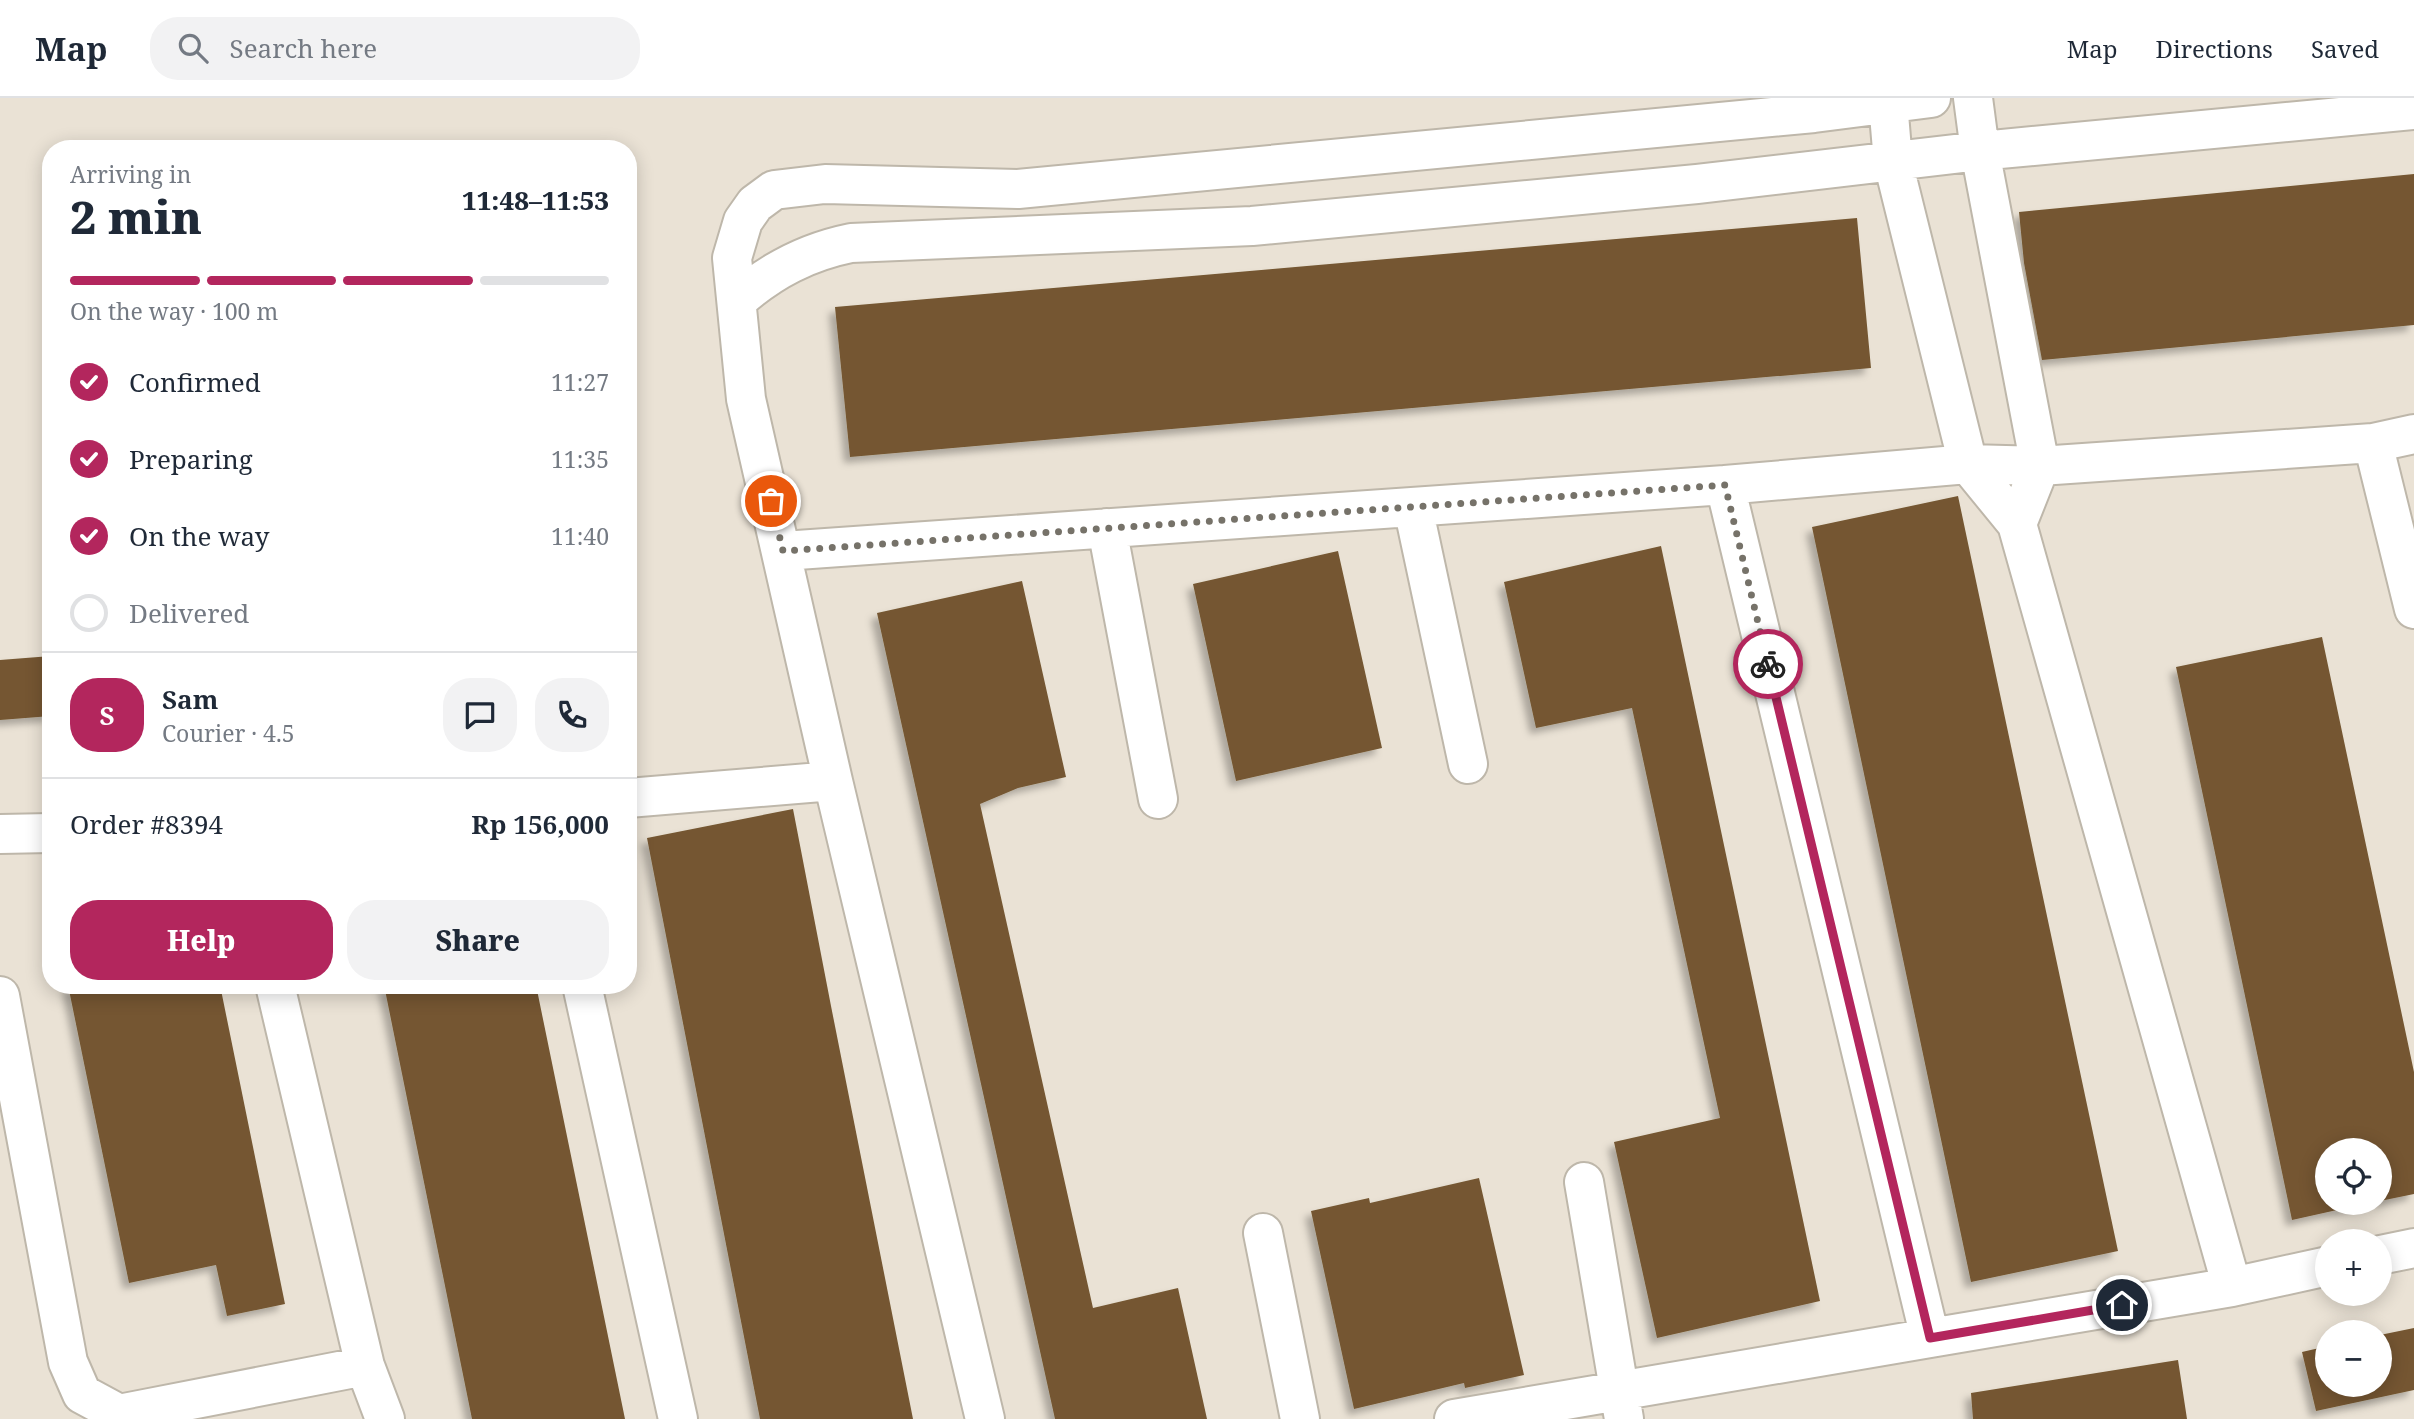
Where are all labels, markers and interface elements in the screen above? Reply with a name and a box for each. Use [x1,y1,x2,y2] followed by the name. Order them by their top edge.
[150,17,640,80] search box
[35,26,108,71] text: Map
[174,29,212,67] icon: search
[230,30,377,66] text: Search here
[2067,32,2118,65] text: Map
[2156,32,2273,65] text: Directions
[2311,32,2379,65] text: Saved
[70,158,191,190] text: Arriving in
[462,182,609,218] text: 11:48–11:53
[70,185,202,247] text: 2 min
[70,295,278,327] text: On the way · 100 m
[70,363,108,401] icon: check
[129,364,261,400] text: Confirmed
[551,366,609,398] text: 11:27
[70,440,108,478] icon: check
[129,441,253,477] text: Preparing
[551,443,609,475] text: 11:35
[741,471,801,531] pin
[752,482,790,520] icon: bag
[70,517,108,555] icon: check
[129,518,269,554] text: On the way
[551,520,609,552] text: 11:40
[129,595,249,631] text: Delivered
[1733,629,1803,699] courier
[1749,645,1787,683] icon: bike
[443,678,517,752] button: chat
[535,678,609,752] button: phone
[162,681,218,717] text: Sam
[99,697,115,733] text: S
[162,717,295,749] text: Courier · 4.5
[70,806,223,842] text: Order #8394
[471,806,609,842] text: Rp 156,000
[70,900,333,980] button: Help
[347,900,609,980] button: Share
[2315,1138,2392,1397] map controls
[2315,1138,2392,1215] button: locate
[2315,1229,2392,1306] button: +
[2092,1275,2152,1335] pin
[2103,1286,2141,1324] icon: home
[2315,1320,2392,1397] button: −

